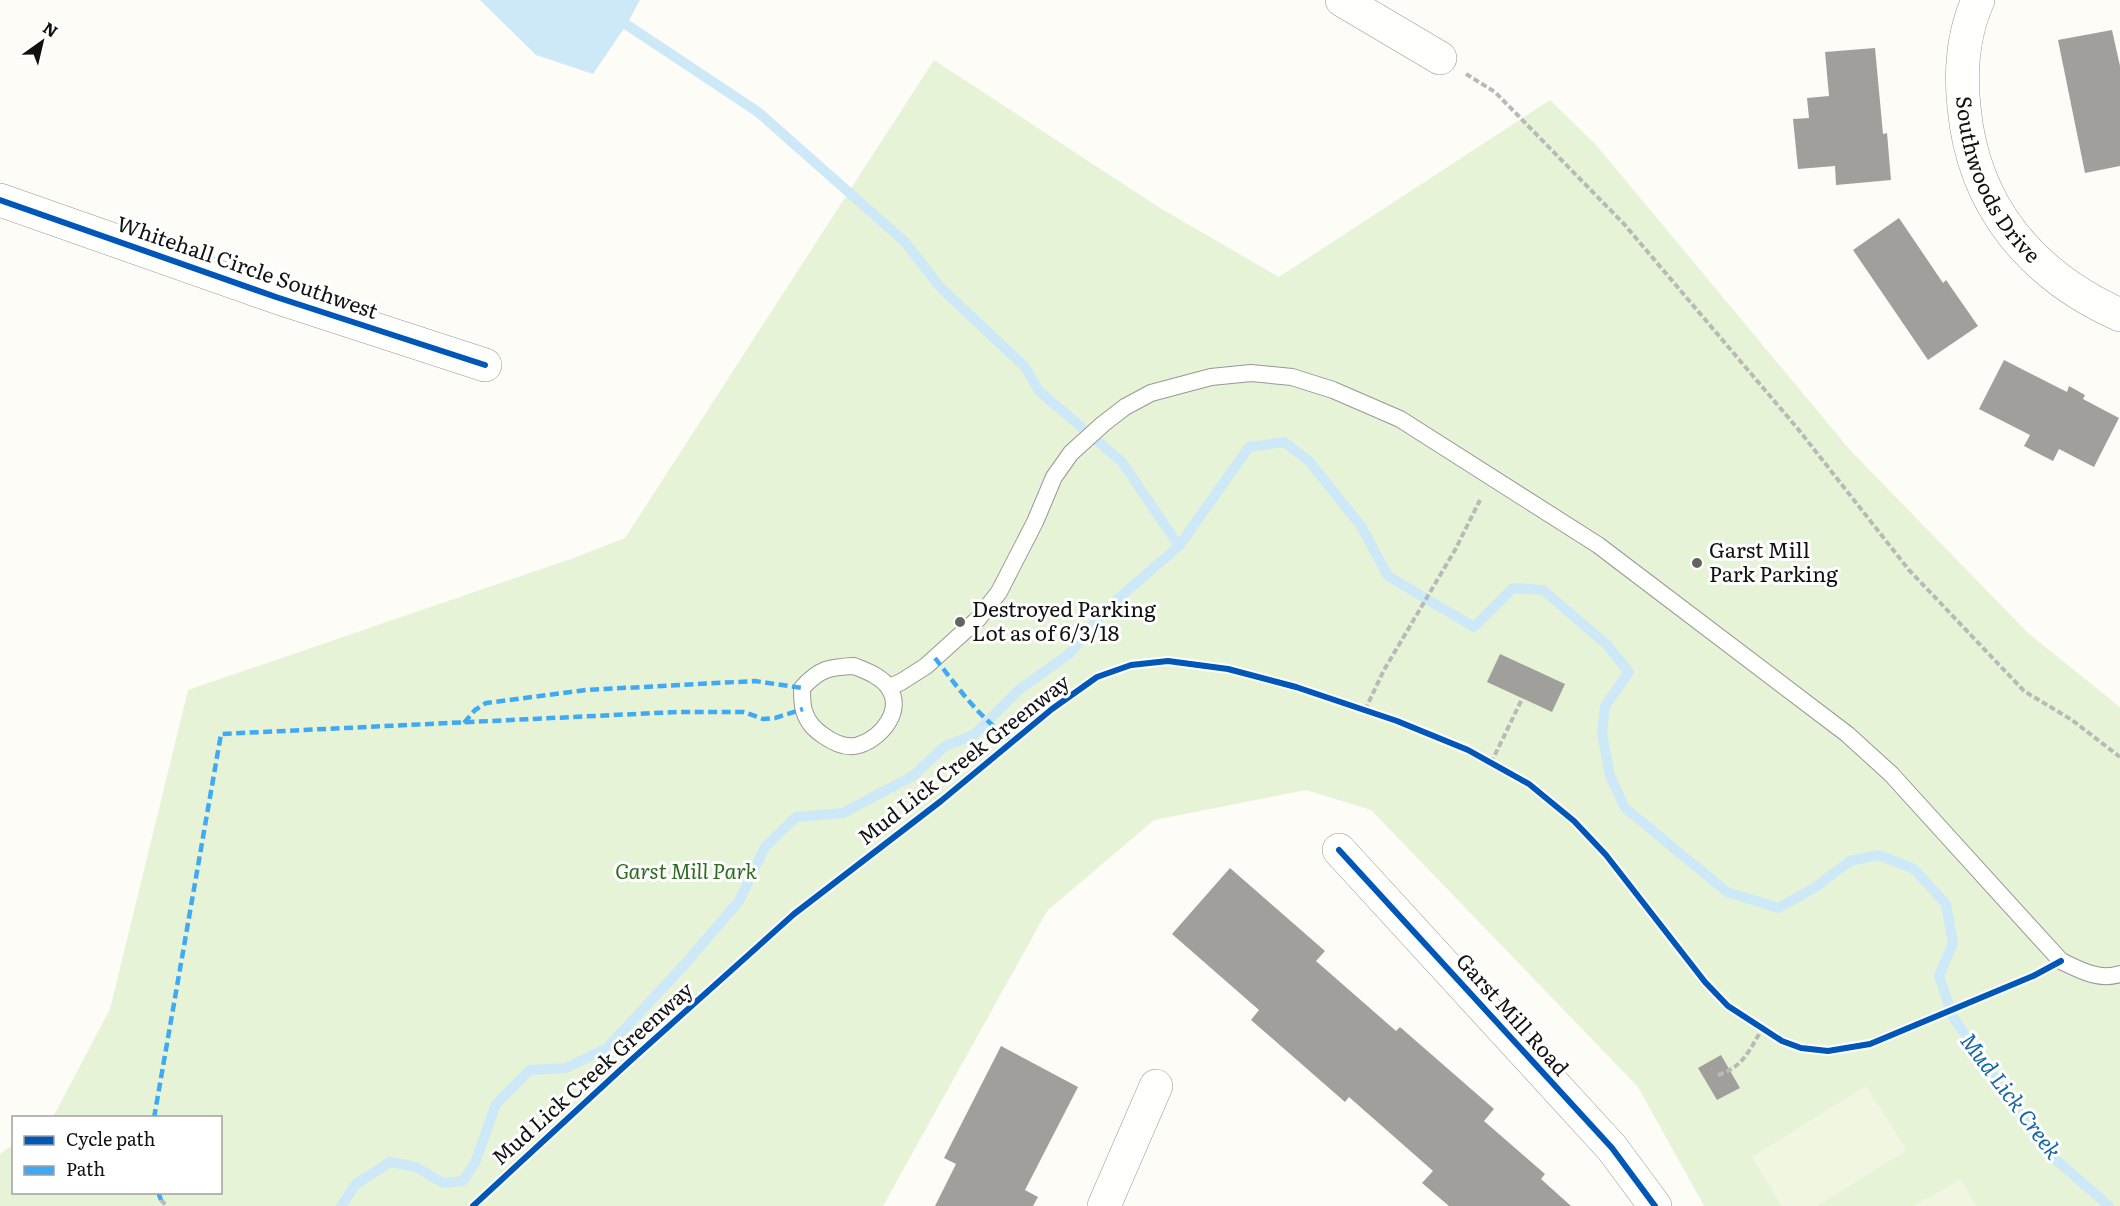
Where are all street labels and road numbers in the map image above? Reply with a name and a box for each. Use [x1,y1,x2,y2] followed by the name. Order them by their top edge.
[1950,95,2049,269] street label: Southwoods Drive
[113,206,383,325] street label: Whitehall Circle Southwest
[850,665,1076,851] street label: Mud Lick Creek Greenway
[1450,945,1578,1082] street label: Garst Mill Road
[484,973,699,1171] street label: Mud Lick Creek Greenway

